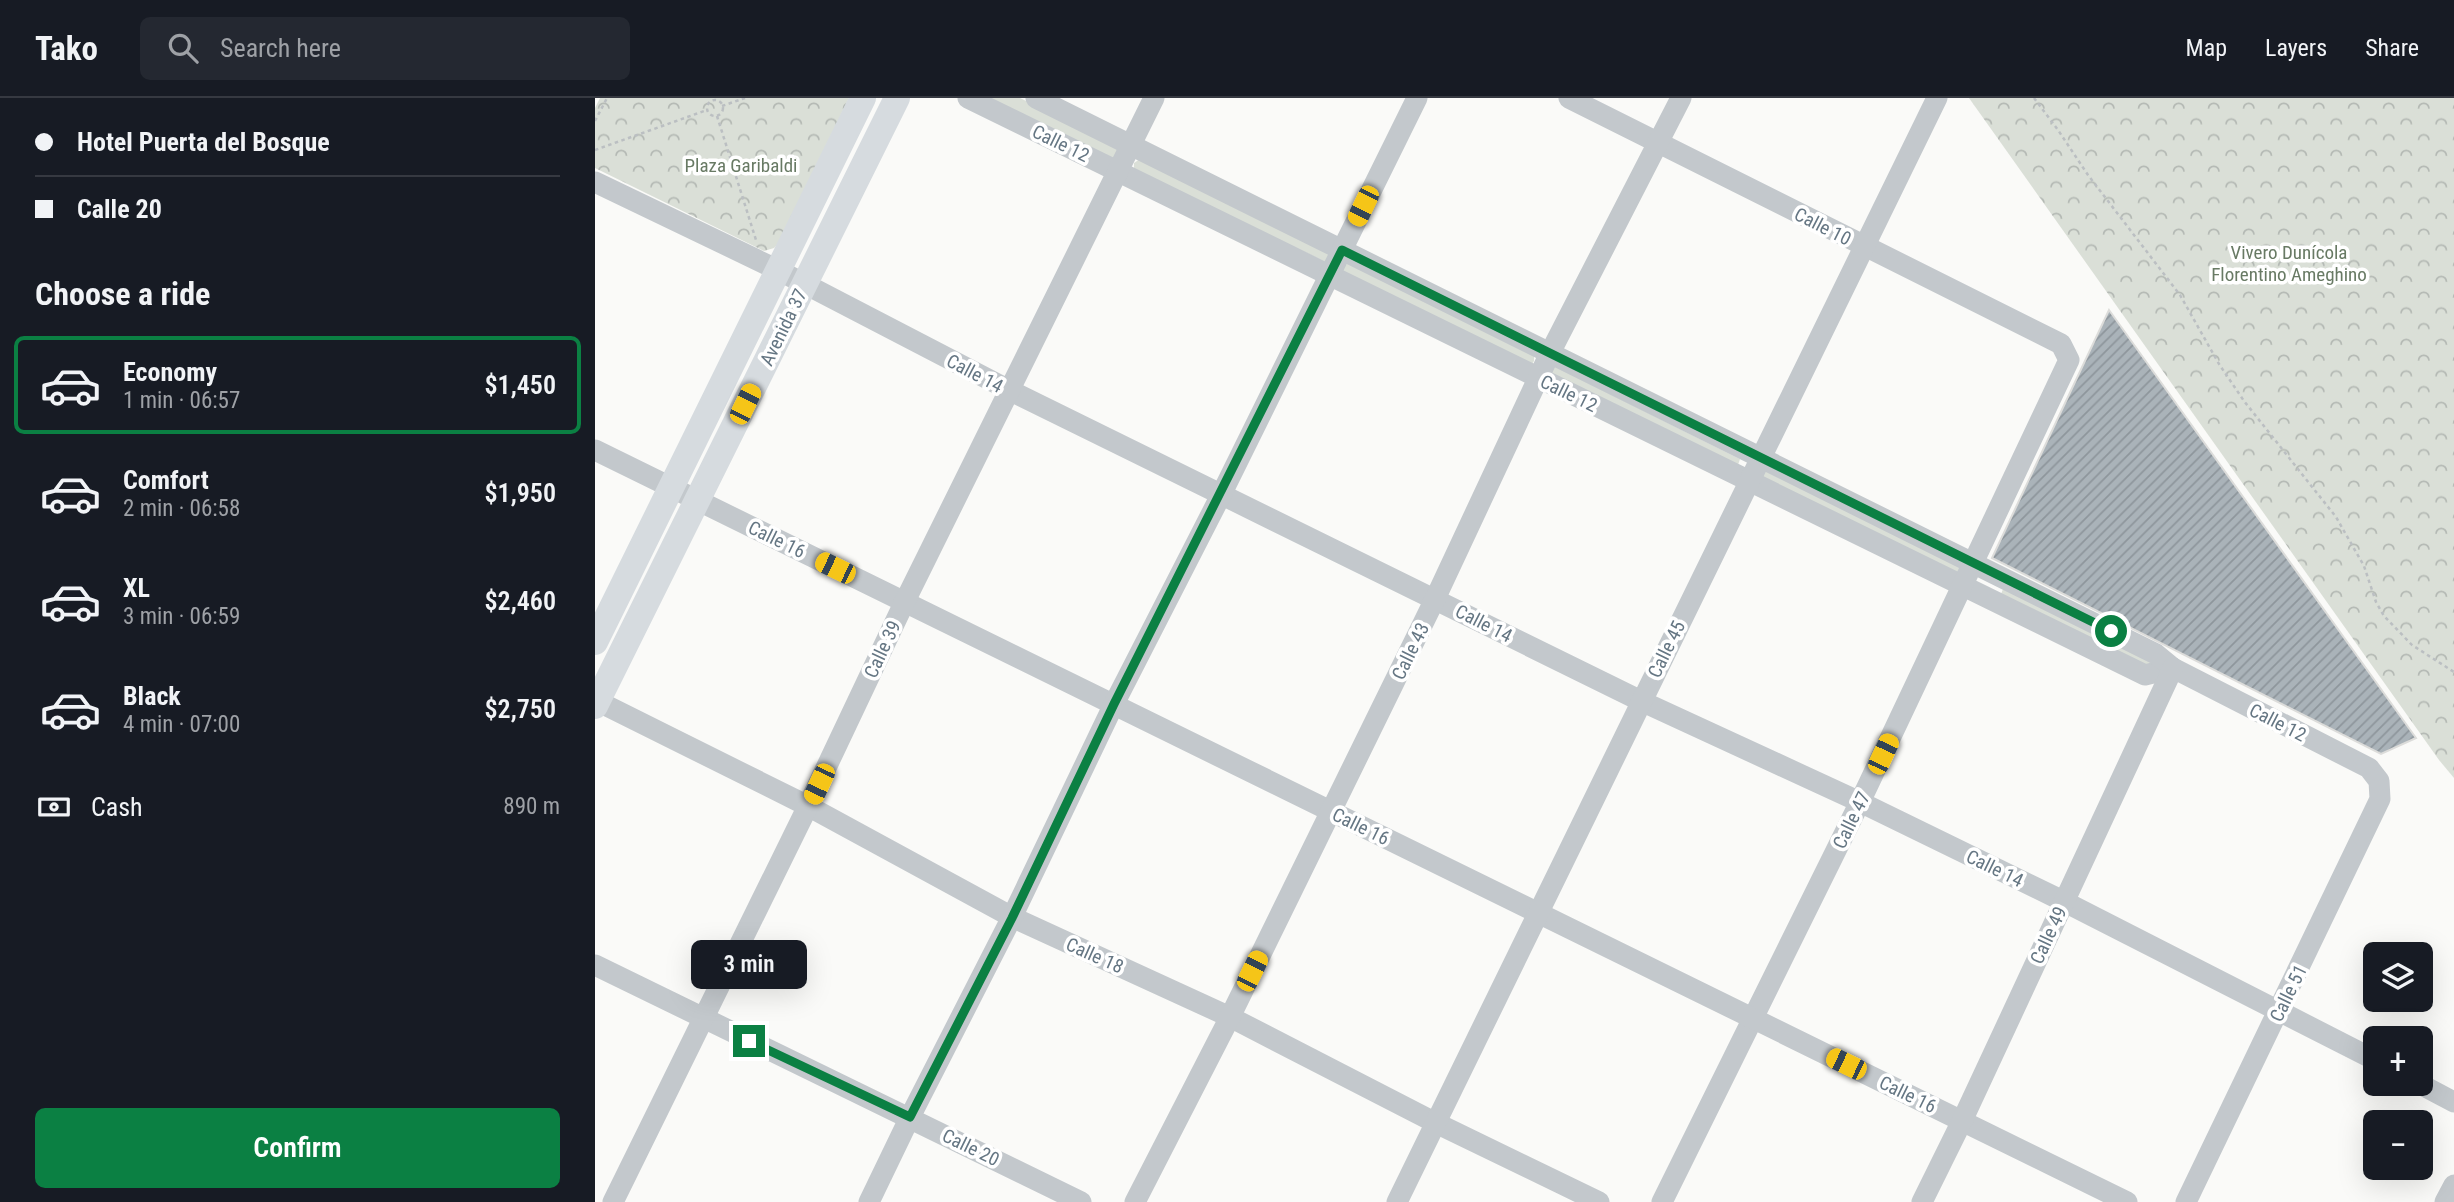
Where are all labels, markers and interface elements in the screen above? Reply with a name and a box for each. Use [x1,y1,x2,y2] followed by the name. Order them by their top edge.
[140,17,630,80] search box
[35,29,98,68] text: Tako
[164,29,202,67] icon: search
[220,33,341,63] text: Search here
[2186,34,2227,62] text: Map
[2265,34,2327,62] text: Layers
[2365,34,2419,62] text: Share
[1028,120,1093,167] street label: Calle 12
[77,127,330,157] text: Hotel Puerta del Bosque
[685,154,797,177] park label: Plaza Garibaldi
[1345,183,1382,229] car
[77,194,162,224] text: Calle 20
[1791,202,1855,250] street label: Calle 10
[2211,241,2367,286] park label: Vivero Dunícola Florentino Ameghino
[35,275,210,313] text: Choose a ride
[755,285,812,369] street label: Avenida 37
[943,349,1007,398] street label: Calle 14
[39,354,102,417] icon: car
[123,357,217,387] text: Economy
[485,370,556,400] text: $1,450
[1536,370,1601,417] street label: Calle 12
[727,381,764,427] car
[123,387,240,414] text: 1 min · 06:57
[39,462,102,525] icon: car
[123,465,209,495] text: Comfort
[485,478,556,508] text: $1,950
[123,495,240,522] text: 2 min · 06:58
[744,516,809,563] street label: Calle 16
[812,549,859,587] car
[39,570,102,633] icon: car
[123,573,150,603] text: XL
[485,586,556,616] text: $2,460
[1452,599,1516,647] street label: Calle 14
[123,603,240,630] text: 3 min · 06:59
[2095,615,2127,647] route start
[859,617,906,682] street label: Calle 39
[1643,617,1690,682] street label: Calle 45
[1387,619,1434,684] street label: Calle 43
[39,678,102,741] icon: car
[123,681,181,711] text: Black
[485,694,556,724] text: $2,750
[2246,698,2310,746] street label: Calle 12
[123,711,240,738] text: 4 min · 07:00
[1865,731,1902,777] car
[801,761,838,807] car
[35,788,73,826] icon: cash
[1828,788,1875,853] street label: Calle 47
[91,792,143,822] text: Cash
[503,793,560,820] text: 890 m
[1328,803,1393,850] street label: Calle 16
[1962,845,2027,892] street label: Calle 14
[2025,903,2072,968] street label: Calle 49
[1062,933,1127,978] street label: Calle 18
[691,940,807,988] callout: 3 min
[2363,942,2433,1180] map controls
[2363,942,2433,1012] button: layers
[1234,948,1271,994] car
[724,951,774,978] text: 3 min
[2265,961,2312,1026] street label: Calle 51
[733,1025,765,1057] route end
[2363,1026,2433,1096] button: +
[1823,1045,1870,1083] car
[1875,1071,1940,1118] street label: Calle 16
[35,1108,560,1188] button: Confirm
[2363,1110,2433,1180] button: −
[938,1124,1003,1171] street label: Calle 20

